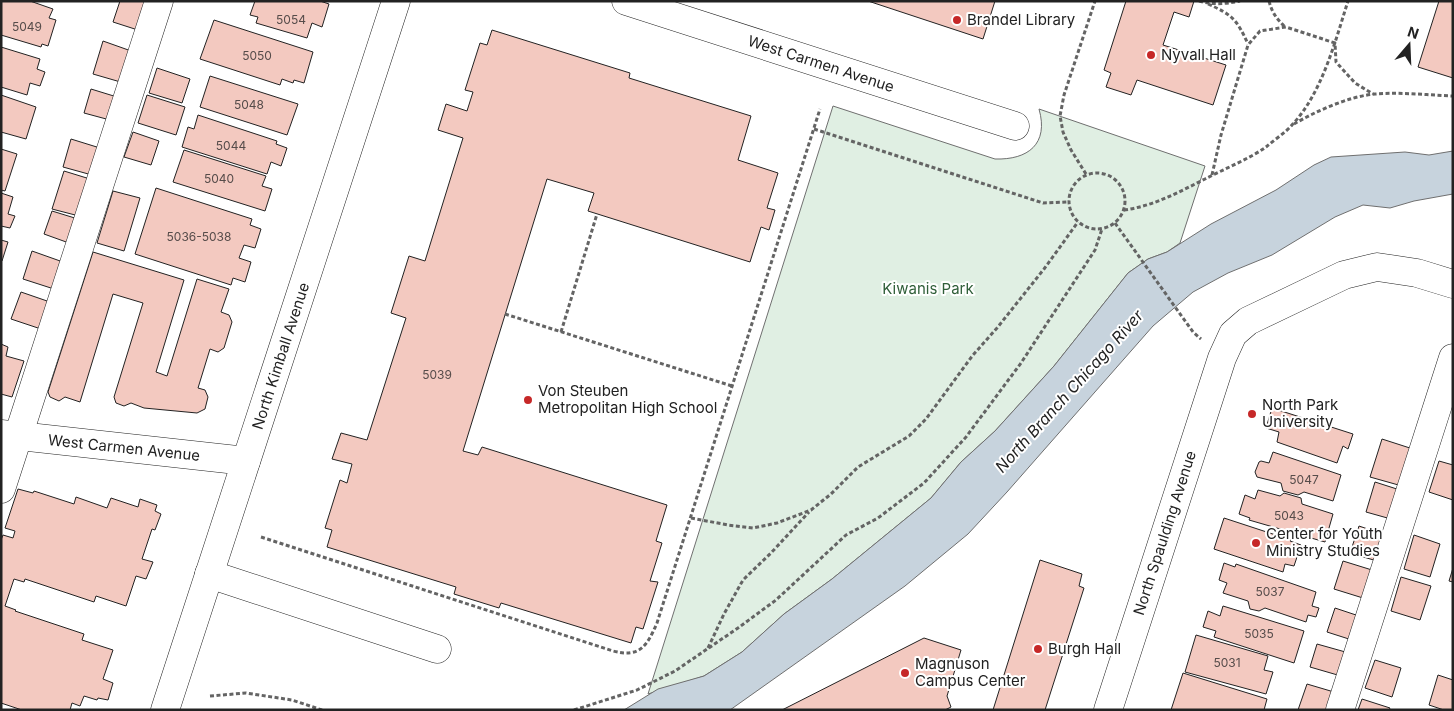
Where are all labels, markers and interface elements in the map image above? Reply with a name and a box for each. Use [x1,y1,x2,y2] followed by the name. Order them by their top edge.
[967,10,1076,29] place label: Brandel Library
[276,12,306,27] house number: 5054
[951,14,963,26] marker: Brandel Library
[12,19,42,34] house number: 5049
[1384,20,1434,70] north arrow
[1406,22,1421,42] text: N
[746,31,897,96] street label: West Carmen Avenue
[1161,45,1236,64] place label: Nyvall Hall
[242,48,272,63] house number: 5050
[1145,49,1157,61] marker: Nyvall Hall
[234,97,264,112] house number: 5048
[216,138,246,153] house number: 5044
[204,171,234,186] house number: 5040
[167,229,231,244] house number: 5036-5038
[882,279,974,298] park label: Kiwanis Park
[248,280,313,432] street label: North Kimball Avenue
[991,305,1148,476] water label: North Branch Chicago River
[422,367,452,382] house number: 5039
[538,381,717,417] place label: Von Steuben Metropolitan High School
[522,394,534,406] marker: Von Steuben Metropolitan High School
[1262,395,1339,431] place label: North Park University
[1246,408,1258,420] marker: North Park University
[47,430,201,465] street label: West Carmen Avenue
[1129,448,1200,617] street label: North Spaulding Avenue
[1289,472,1319,487] house number: 5047
[1274,508,1304,523] house number: 5043
[1266,524,1383,560] place label: Center for Youth Ministry Studies
[1250,537,1262,549] marker: Center for Youth Ministry Studies
[1255,584,1285,599] house number: 5037
[1244,626,1274,641] house number: 5035
[1048,639,1121,658] place label: Burgh Hall
[1032,643,1044,655] marker: Burgh Hall
[915,654,1026,690] place label: Magnuson Campus Center
[1213,655,1241,670] house number: 5031
[899,667,911,679] marker: Magnuson Campus Center

